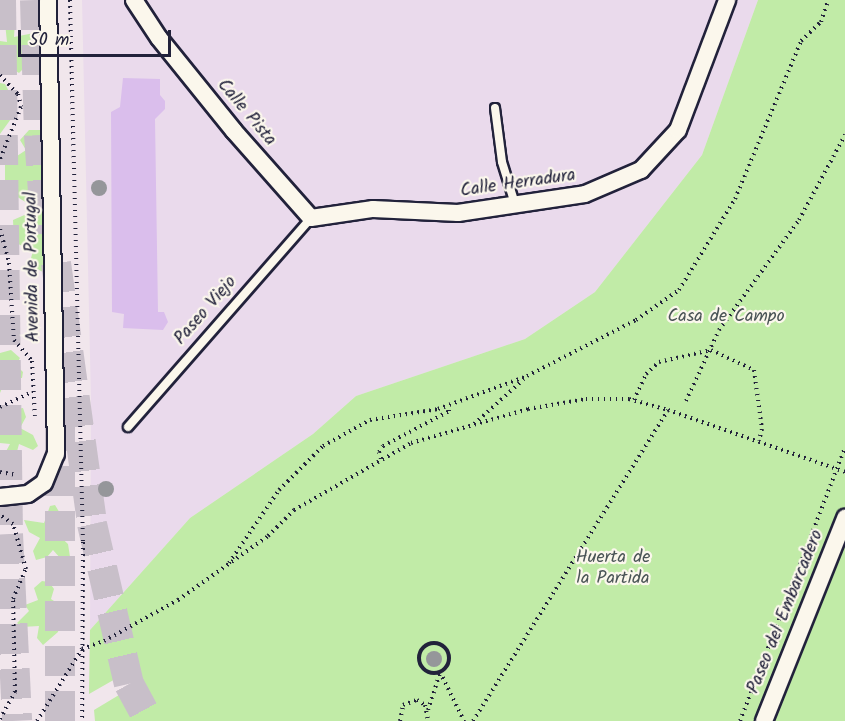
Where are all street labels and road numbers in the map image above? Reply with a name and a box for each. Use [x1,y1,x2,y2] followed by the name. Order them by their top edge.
[212,75,280,151] street label: Calle Pista
[459,165,577,203] street label: Calle Herradura
[21,192,45,342] street label: Avenida de Portugal
[170,272,242,350] street label: Paseo Viejo
[743,527,829,697] street label: Paseo del Embarcadero

